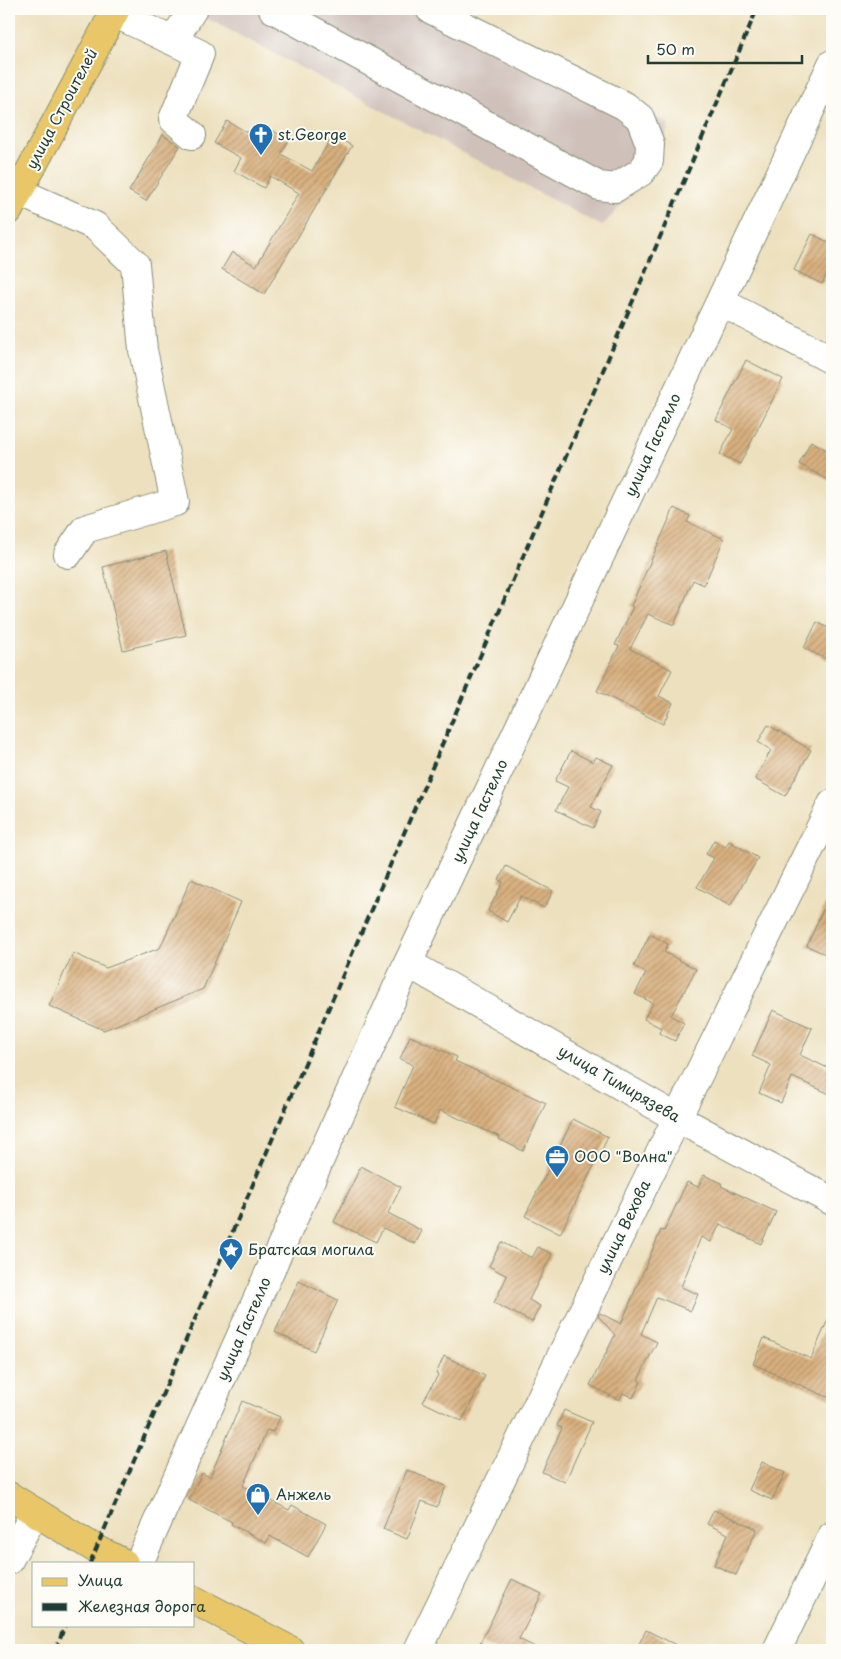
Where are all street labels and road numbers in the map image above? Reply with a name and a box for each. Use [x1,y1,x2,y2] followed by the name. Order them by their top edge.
[19,44,102,173] street label: улица Строителей
[618,389,686,500] street label: улица Гастелло
[445,755,513,866] street label: улица Гастелло
[555,1038,686,1127] street label: улица Тимирязева
[590,1175,656,1277] street label: улица Вехова
[209,1273,276,1384] street label: улица Гастелло

